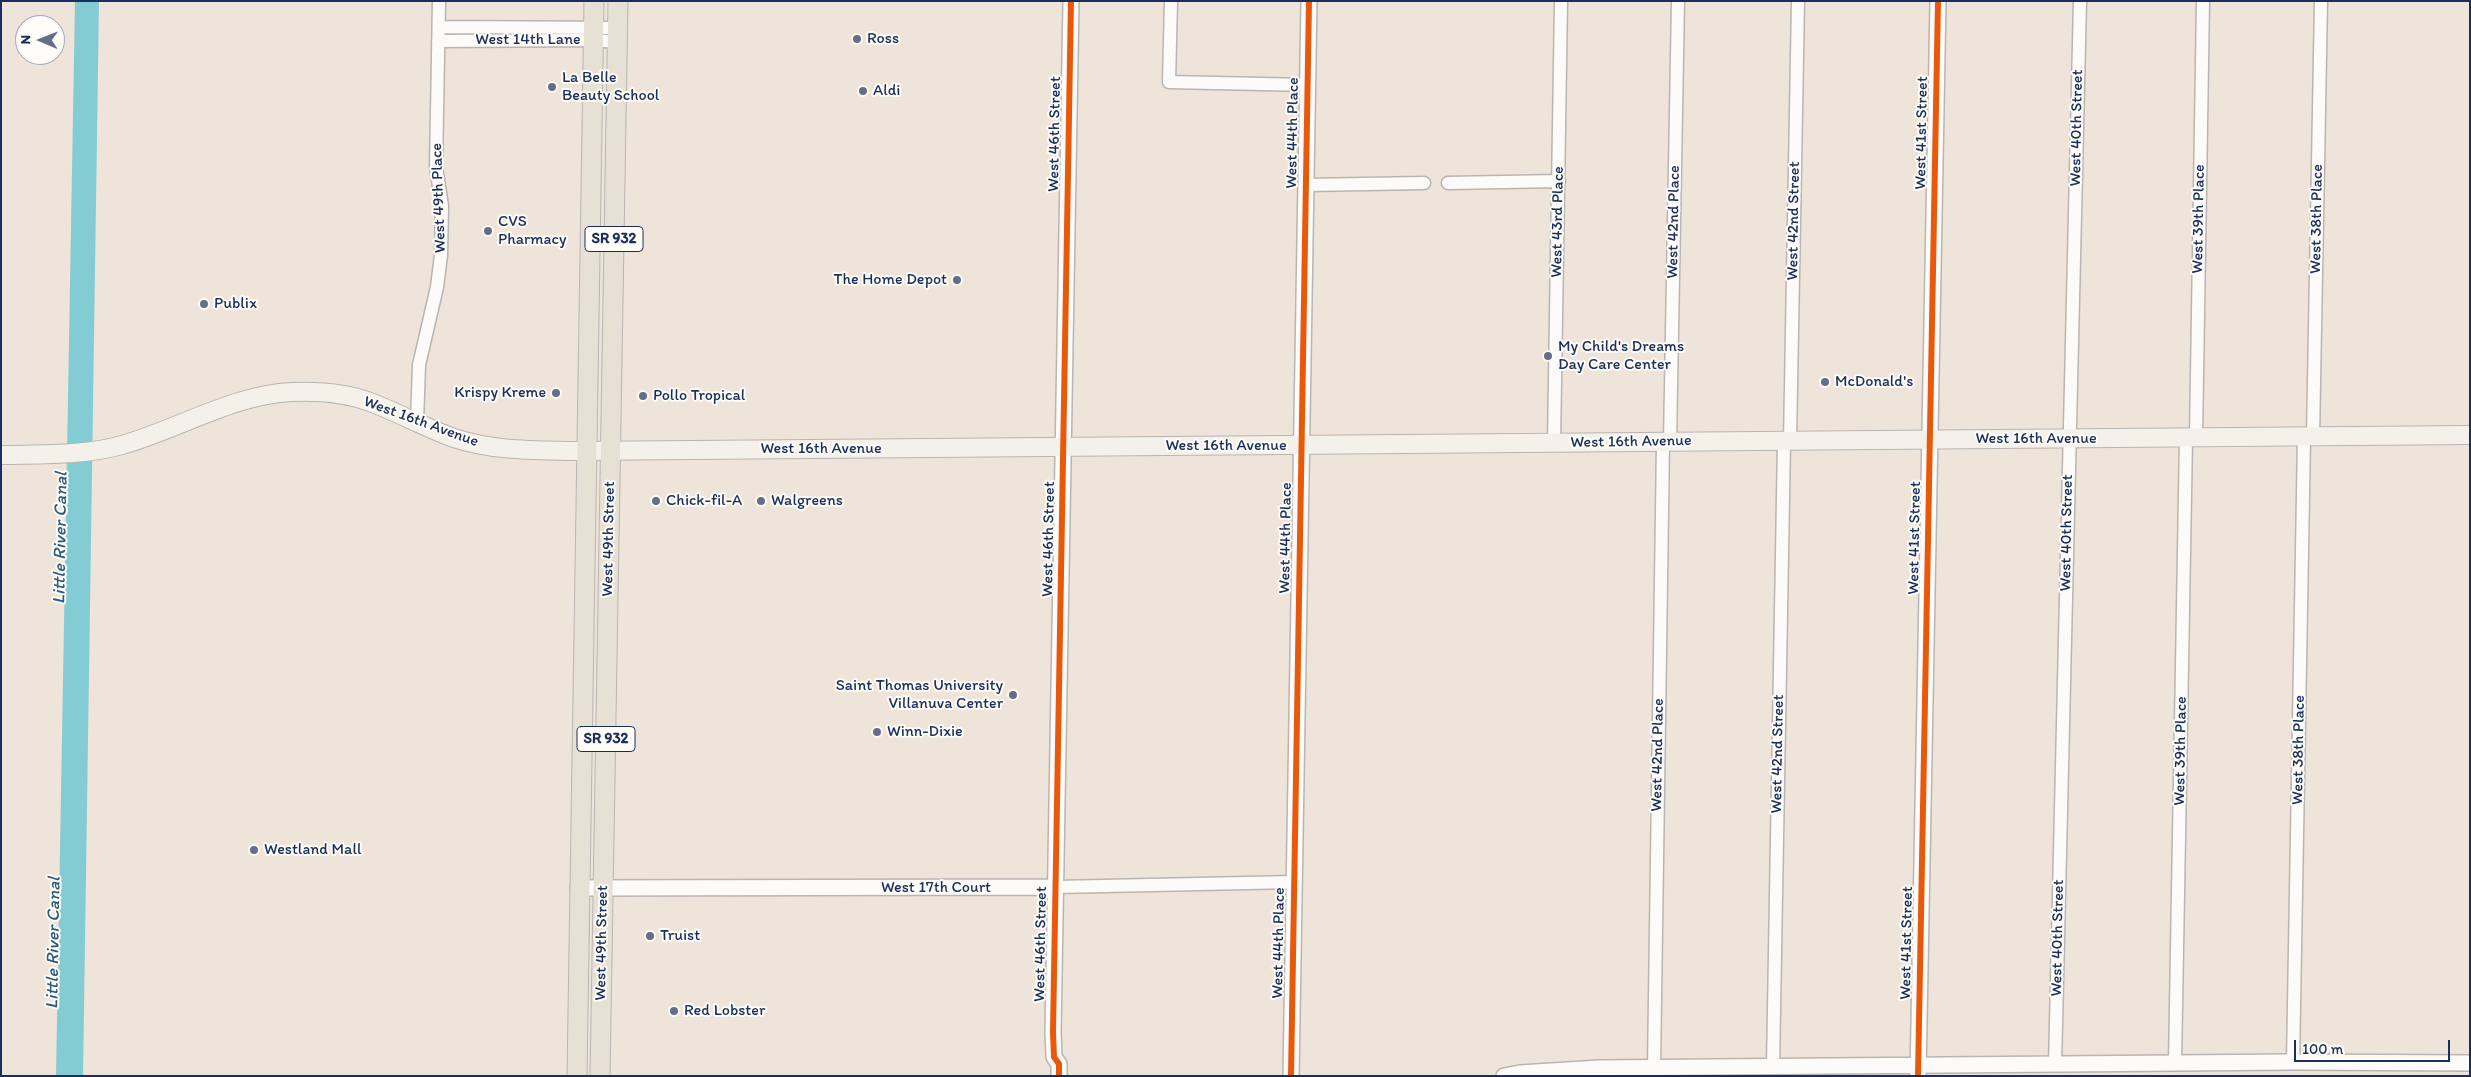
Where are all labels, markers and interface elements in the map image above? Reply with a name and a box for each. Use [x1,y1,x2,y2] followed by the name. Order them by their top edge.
[15,15,65,65] north arrow
[867,29,899,49] place label: Ross
[475,30,581,50] street label: West 14th Lane
[851,33,863,45] marker: Ross
[17,35,34,45] text: N
[562,68,659,106] place label: La Belle Beauty School
[2066,69,2088,187] street label: West 40th Street
[1044,76,1066,192] street label: West 46th Street
[1911,76,1933,190] street label: West 41st Street
[1282,77,1304,189] street label: West 44th Place
[546,81,558,93] marker: La Belle Beauty School
[873,81,900,101] place label: Aldi
[857,85,869,97] marker: Aldi
[427,143,451,253] street label: West 49th Place
[1783,161,1805,281] street label: West 42nd Street
[2188,164,2210,274] street label: West 39th Place
[2306,164,2328,274] street label: West 38th Place
[1663,165,1685,279] street label: West 42nd Place
[1547,166,1569,278] street label: West 43rd Place
[498,212,566,250] place label: CVS Pharmacy
[482,225,494,237] marker: CVS Pharmacy
[585,226,643,252] road number: SR 932
[833,270,947,290] place label: The Home Depot
[951,274,963,286] marker: The Home Depot
[214,294,257,314] place label: Publix
[198,298,210,310] marker: Publix
[1558,337,1684,375] place label: My Child's Dreams Day Care Center
[1542,350,1554,362] marker: My Child's Dreams Day Care Center
[1835,372,1913,392] place label: McDonald's
[1819,376,1831,388] marker: McDonald's
[454,383,546,403] place label: Krispy Kreme
[653,386,745,406] place label: Pollo Tropical
[550,387,562,399] marker: Krispy Kreme
[637,390,649,402] marker: Pollo Tropical
[361,392,481,452] street label: West 16th Avenue
[1975,429,2097,449] street label: West 16th Avenue
[1570,431,1692,453] street label: West 16th Avenue
[1165,436,1287,456] street label: West 16th Avenue
[760,439,882,459] street label: West 16th Avenue
[49,472,73,604] water label: Little River Canal
[2056,474,2078,592] street label: West 40th Street
[598,481,620,597] street label: West 49th Street
[1038,481,1060,597] street label: West 46th Street
[1904,481,1926,595] street label: West 41st Street
[1275,482,1297,594] street label: West 44th Place
[666,491,742,511] place label: Chick-fil-A
[771,491,843,511] place label: Walgreens
[650,495,662,507] marker: Chick-fil-A
[755,495,767,507] marker: Walgreens
[836,676,1003,714] place label: Saint Thomas University Villanuva Center
[1007,689,1019,701] marker: Saint Thomas University Villanuva Center
[1767,694,1789,814] street label: West 42nd Street
[2288,695,2310,805] street label: West 38th Place
[2170,696,2192,806] street label: West 39th Place
[1647,698,1669,812] street label: West 42nd Place
[887,722,963,742] place label: Winn-Dixie
[577,726,635,752] road number: SR 932
[871,726,883,738] marker: Winn-Dixie
[264,840,361,860] place label: Westland Mall
[248,844,260,856] marker: Westland Mall
[42,877,66,1009] water label: Little River Canal
[881,878,991,898] street label: West 17th Court
[2047,879,2069,997] street label: West 40th Street
[591,885,613,1001] street label: West 49th Street
[1030,886,1052,1002] street label: West 46th Street
[1896,886,1918,1000] street label: West 41st Street
[1268,887,1290,999] street label: West 44th Place
[660,926,700,946] place label: Truist
[644,930,656,942] marker: Truist
[684,1001,765,1021] place label: Red Lobster
[668,1005,680,1017] marker: Red Lobster
[2296,1030,2452,1062] scale bar
[2302,1040,2343,1058] text: 100 m

